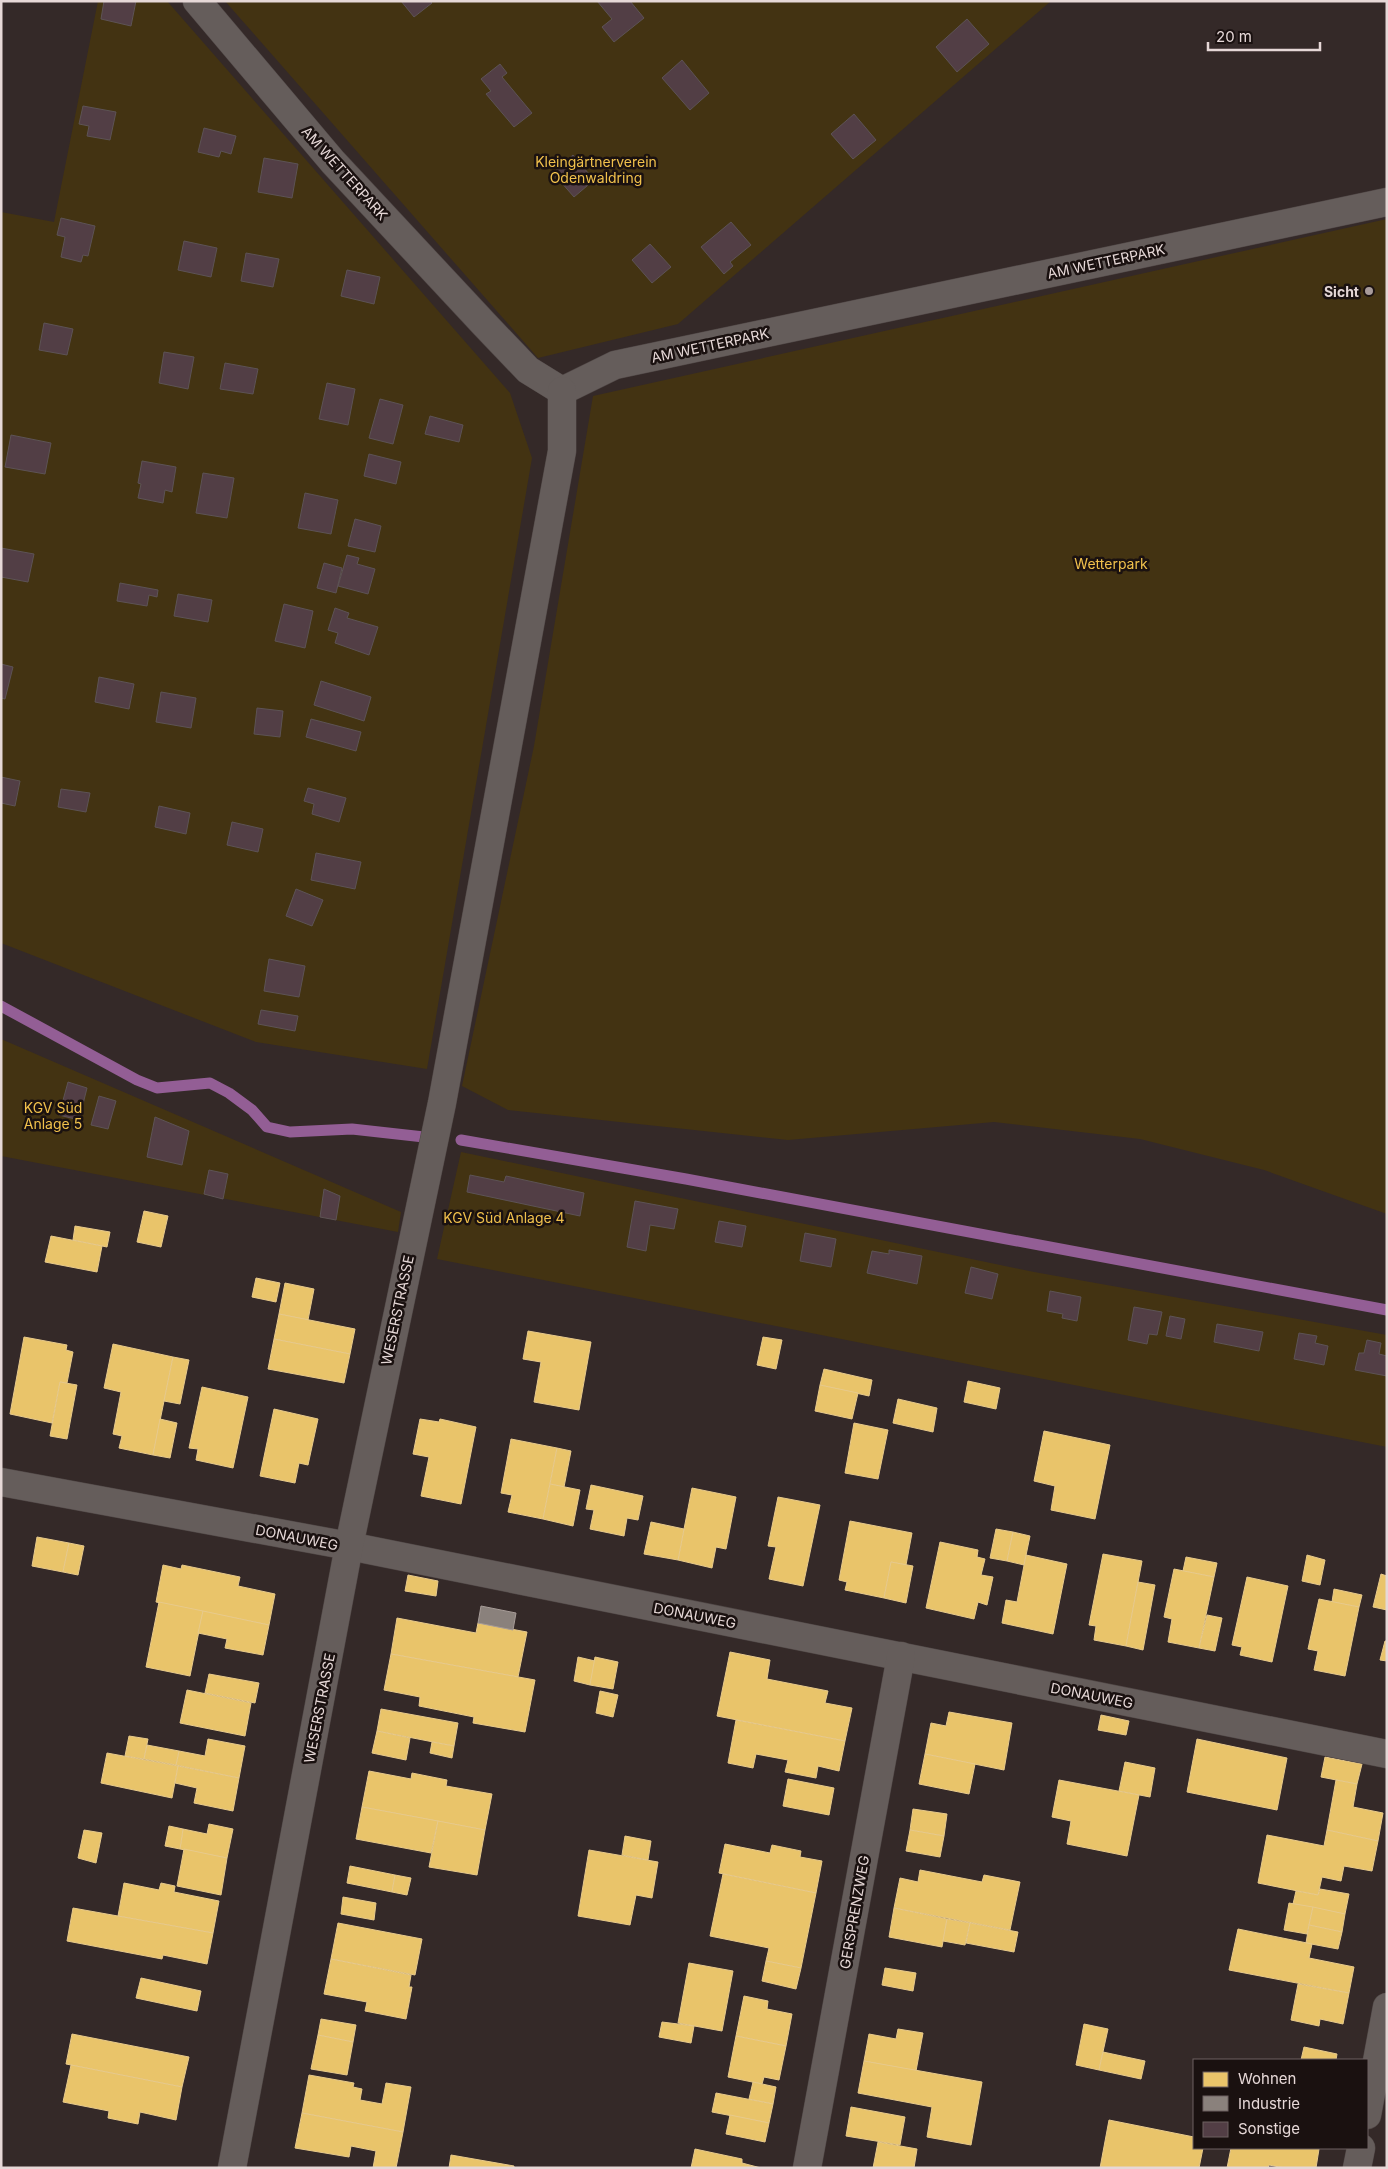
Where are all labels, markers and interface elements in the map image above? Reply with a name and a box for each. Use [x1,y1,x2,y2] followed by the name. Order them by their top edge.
[1208,20,1320,52] scale bar
[1216,27,1252,46] text: 20 m
[299,123,392,224] street label: AM WETTERPARK
[535,153,657,186] park label: Kleingärtnerverein Odenwaldring
[1046,240,1167,282] street label: AM WETTERPARK
[1324,283,1359,300] place label: Sicht
[1363,285,1375,297] marker: Sicht
[650,324,771,366] street label: AM WETTERPARK
[1074,555,1148,572] park label: Wetterpark
[24,1099,82,1132] park label: KGV Süd Anlage 5
[443,1209,565,1226] park label: KGV Süd Anlage 4
[377,1254,417,1366] street label: WESERSTRASSE
[254,1521,340,1553] street label: DONAUWEG
[652,1599,738,1631] street label: DONAUWEG
[300,1652,338,1764] street label: WESERSTRASSE
[1049,1679,1135,1711] street label: DONAUWEG
[836,1854,872,1970] street label: GERSPRENZWEG
[1193,2059,1368,2149] legend
[1238,2069,1296,2088] text: Wohnen
[1238,2094,1300,2113] text: Industrie
[1238,2119,1300,2138] text: Sonstige

